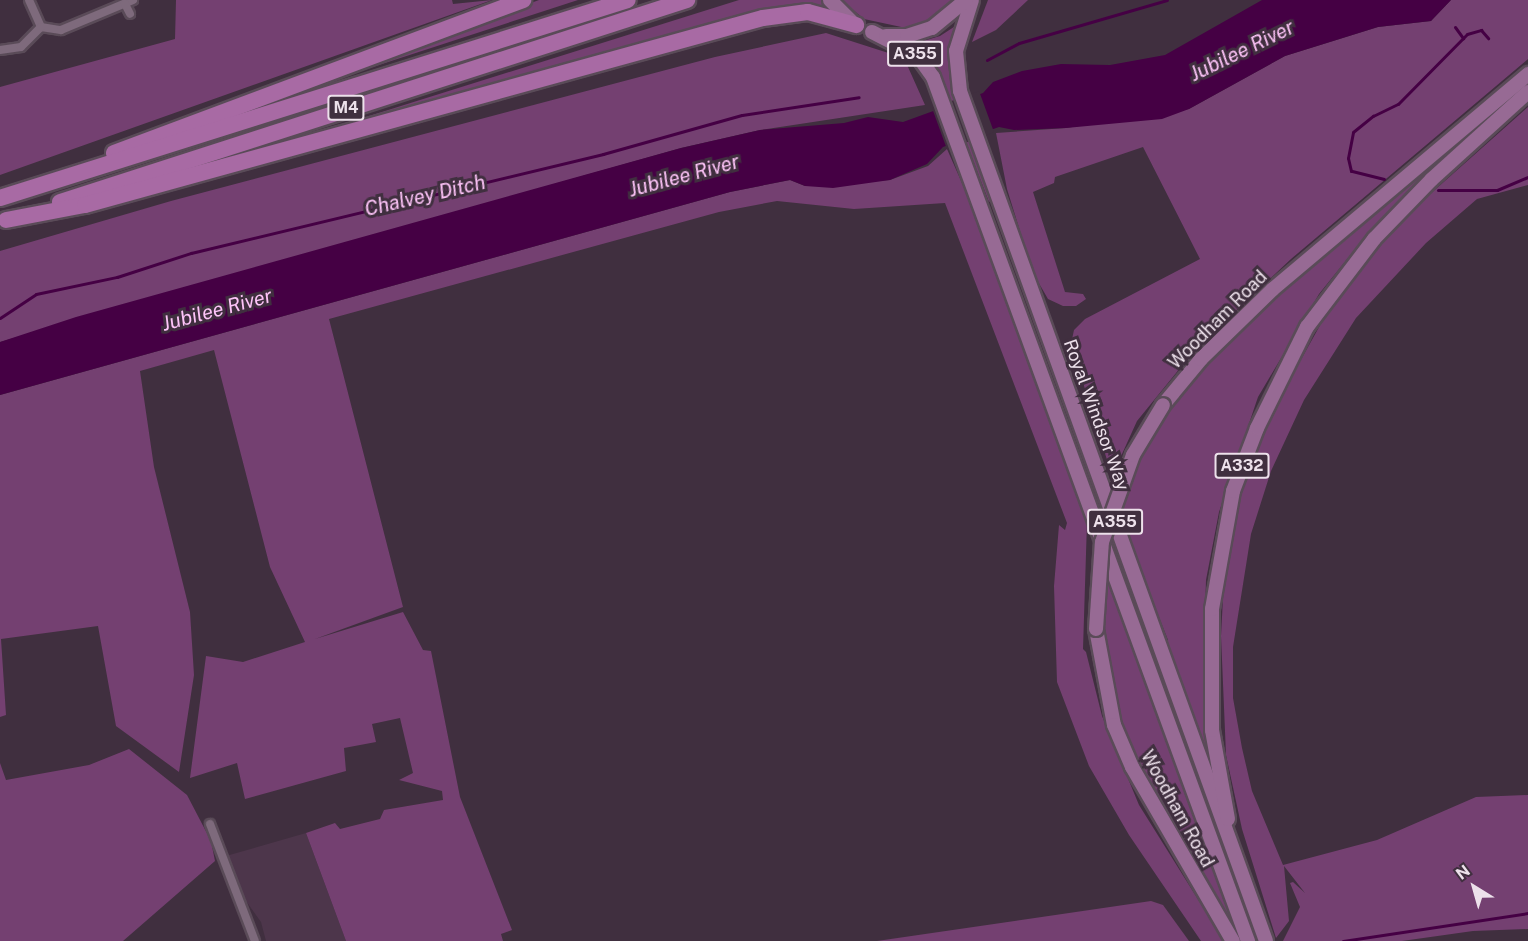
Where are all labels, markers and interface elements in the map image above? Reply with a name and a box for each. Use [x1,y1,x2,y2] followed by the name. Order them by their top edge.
[1186,15,1298,87] water label: Jubilee River
[886,41,944,67] road number: A355
[326,95,366,121] road number: M4
[626,150,742,202] water label: Jubilee River
[362,170,488,222] water label: Chalvey Ditch
[1164,266,1272,374] street label: Woodham Road
[159,284,275,336] water label: Jubilee River
[1058,336,1134,494] street label: Royal Windsor Way
[1214,453,1270,479] road number: A332
[1086,509,1144,535] road number: A355
[1136,747,1218,871] street label: Woodham Road
[1444,857,1504,917] north arrow
[1452,861,1474,884] text: N

